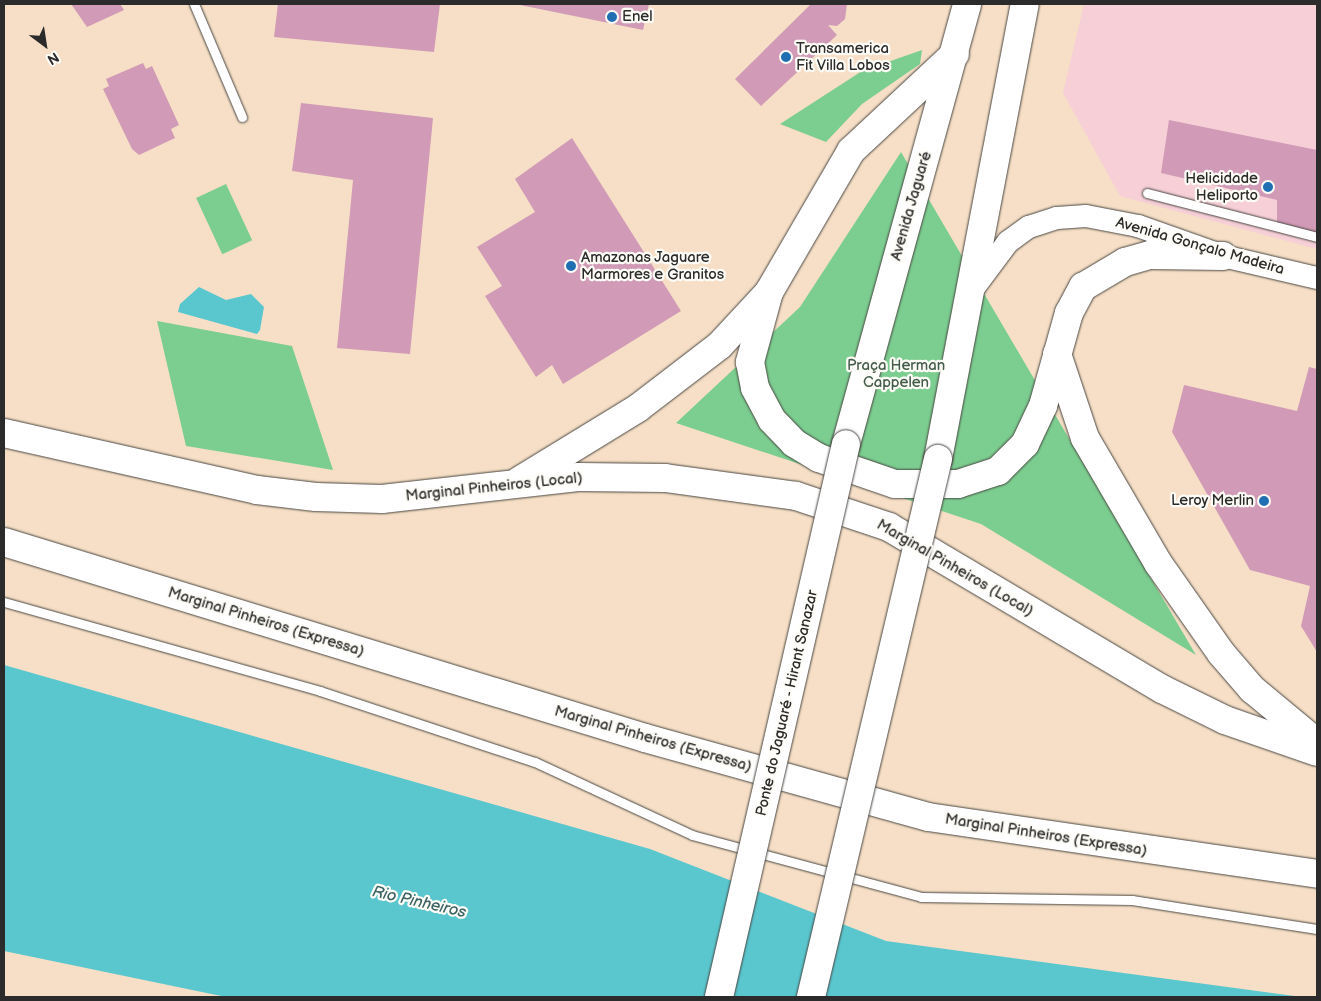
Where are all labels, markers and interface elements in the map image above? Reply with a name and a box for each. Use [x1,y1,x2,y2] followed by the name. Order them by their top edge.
[622,8,653,26] place label: Enel
[606,11,618,23] marker: Enel
[20,20,70,70] north arrow
[796,39,890,74] place label: Transamerica Fit Villa Lobos
[44,48,62,68] text: N
[780,51,792,63] marker: Transamerica Fit Villa Lobos
[887,149,935,263] street label: Avenida Jaguaré
[1185,169,1258,204] place label: Helicidade Heliporto
[1262,181,1274,193] marker: Helicidade Heliporto
[1114,213,1286,279] street label: Avenida Gonçalo Madeira
[581,248,724,283] place label: Amazonas Jaguare Marmores e Granitos
[565,260,577,272] marker: Amazonas Jaguare Marmores e Granitos
[847,356,945,391] park label: Praça Herman Cappelen
[405,469,583,505] street label: Marginal Pinheiros (Local)
[1170,492,1254,510] place label: Leroy Merlin
[1258,495,1270,507] marker: Leroy Merlin
[874,516,1036,620] street label: Marginal Pinheiros (Local)
[166,584,366,660] street label: Marginal Pinheiros (Expressa)
[752,587,822,819] street label: Ponte do Jaguaré - Hirant Sanazar
[552,702,754,776] street label: Marginal Pinheiros (Expressa)
[944,810,1148,860] street label: Marginal Pinheiros (Expressa)
[370,883,468,923] water label: Rio Pinheiros

